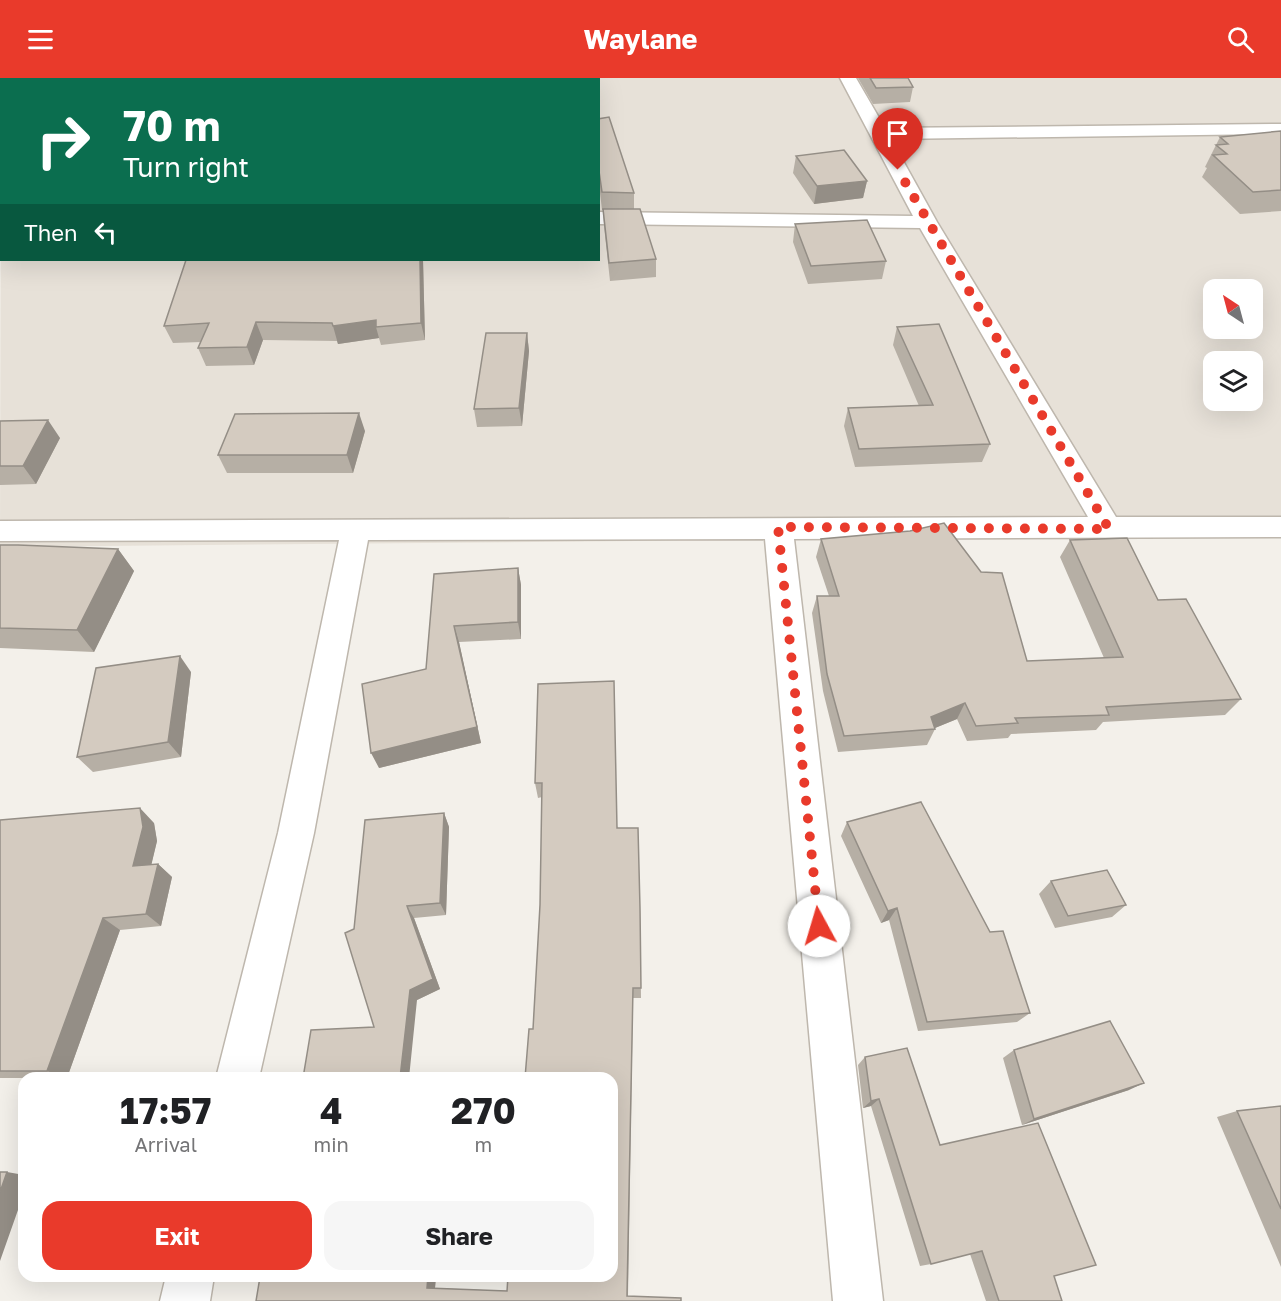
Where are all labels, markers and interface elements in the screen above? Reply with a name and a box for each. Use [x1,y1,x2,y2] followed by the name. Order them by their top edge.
[24,23,57,56] icon: menu
[583,23,698,55] text: Waylane
[1224,23,1257,56] icon: search
[123,100,220,150] text: 70 m
[24,102,102,180] icon: right
[872,108,923,170] pin
[881,117,914,150] icon: arrive
[123,151,249,183] text: Turn right
[89,216,122,249] icon: left
[24,219,77,246] text: Then
[1203,279,1263,339] north arrow
[1203,279,1263,411] map controls
[1203,351,1263,411] button: layers
[787,894,851,958] position arrow
[120,1089,211,1132] text: 17:57
[320,1089,342,1132] text: 4
[451,1089,516,1132] text: 270
[134,1132,197,1156] text: Arrival
[313,1132,349,1156] text: min
[475,1132,492,1156] text: m
[42,1201,312,1270] button: Exit
[324,1201,594,1270] button: Share

